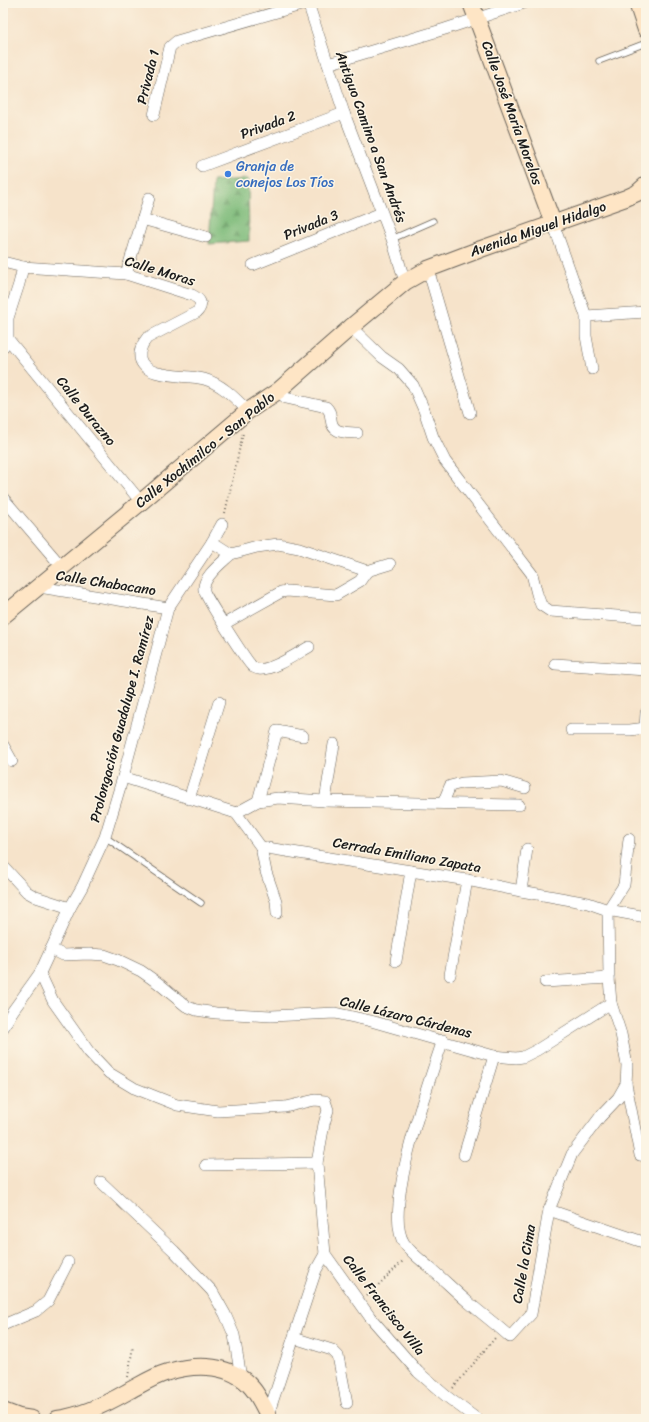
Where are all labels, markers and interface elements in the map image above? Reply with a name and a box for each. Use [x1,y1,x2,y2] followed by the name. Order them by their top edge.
[474,37,550,189] street label: Calle José María Morelos
[129,47,167,107] street label: Privada 1
[328,47,414,227] street label: Antiguo Camino a San Andrés
[237,103,299,147] street label: Privada 2
[236,154,334,195] place label: Granja de conejos Los Tíos
[223,169,233,179] marker: Granja de conejos Los Tíos
[465,194,610,264] street label: Avenida Miguel Hidalgo
[280,203,343,247] street label: Privada 3
[122,248,199,294] street label: Calle Moras
[50,370,122,452] street label: Calle Durazno
[129,385,281,515] street label: Calle Xochimilco - San Pablo
[54,563,158,603] street label: Calle Chabacano
[82,612,162,825] street label: Prolongación Guadalupe I. Ramírez
[331,830,483,880] street label: Cerrada Emiliano Zapata
[337,988,475,1046] street label: Calle Lázaro Cárdenas
[505,1222,543,1305] street label: Calle la Cima
[336,1249,432,1361] street label: Calle Francisco Villa

